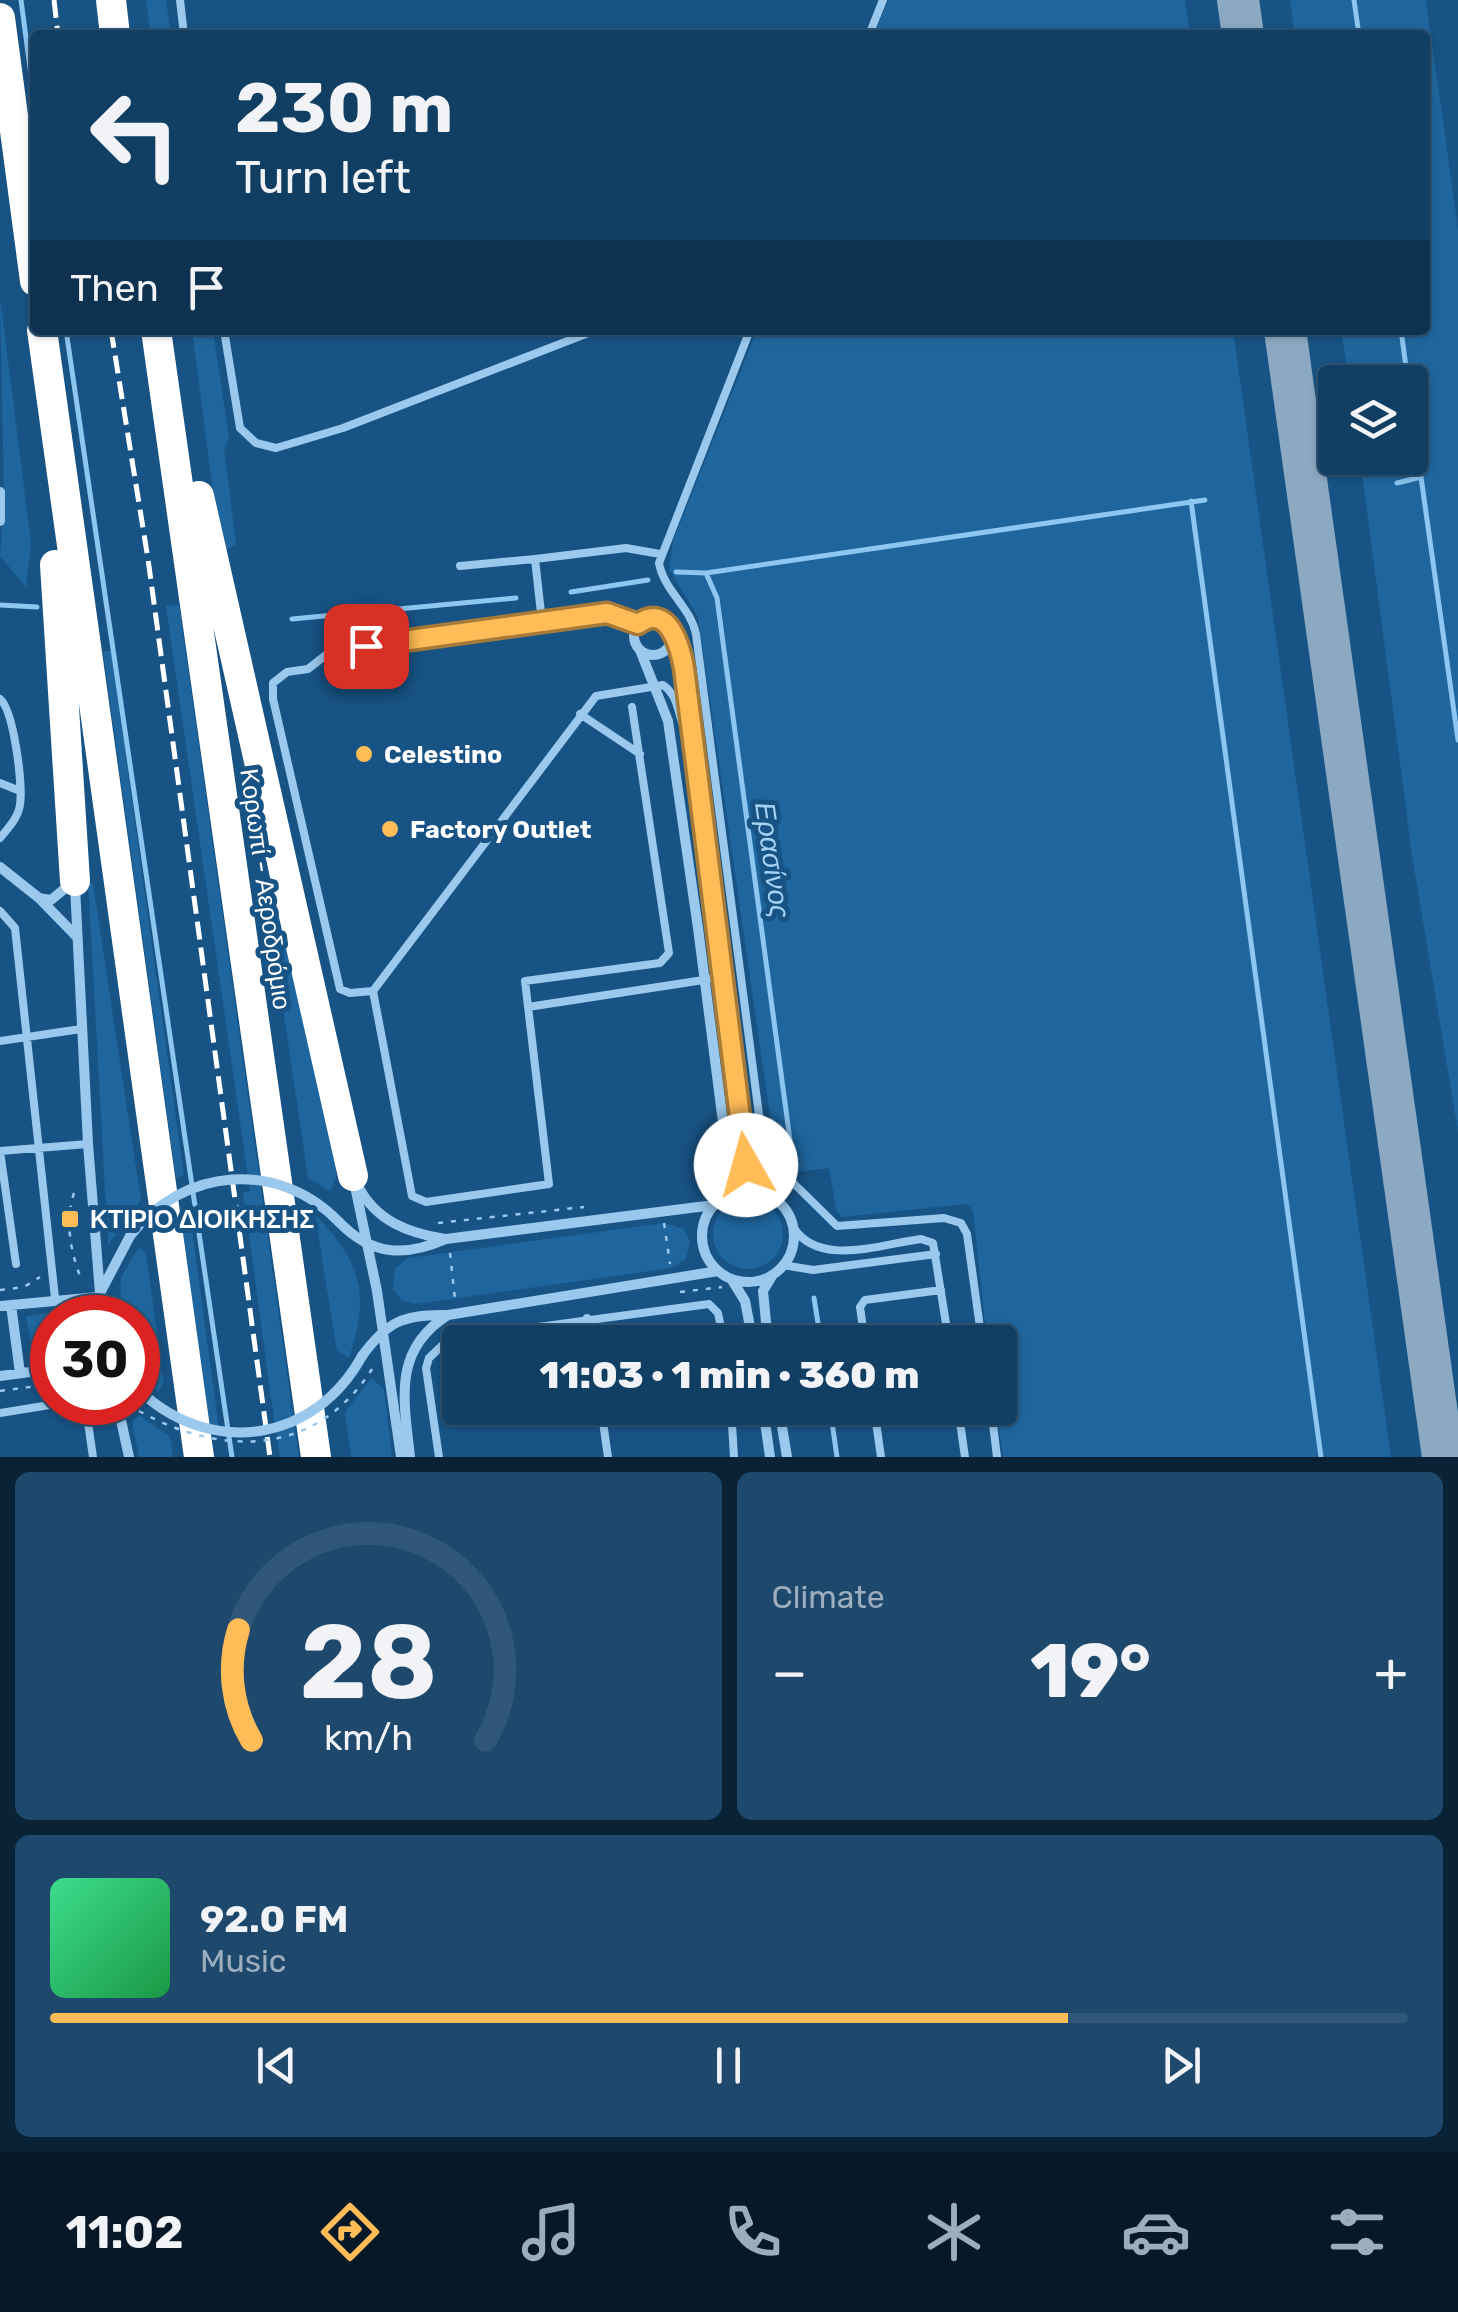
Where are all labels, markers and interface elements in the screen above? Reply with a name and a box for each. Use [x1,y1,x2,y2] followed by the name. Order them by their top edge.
[235,67,453,150] text: 230 m
[70,70,200,200] icon: left
[235,151,411,204] text: Turn left
[179,260,234,315] icon: arrive
[70,265,159,311] text: Then
[1318,365,1428,475] map controls
[1318,365,1428,475] button: layers
[324,604,409,689] pin
[339,619,394,674] icon: arrive
[384,740,502,769] place label: Celestino
[353,743,375,765] marker: Celestino
[234,767,297,1011] street label: Κορωπί - Αεροδρόμιο
[748,800,797,921] water label: Ερασίνος
[410,815,592,844] place label: Factory Outlet
[379,818,401,840] marker: Factory Outlet
[694,1113,798,1217] position arrow
[90,1205,314,1234] place label: ΚΤΙΡΙΟ ΔΙΟΙΚΗΣΗΣ
[59,1208,81,1230] marker: ΚΤΙΡΙΟ ΔΙΟΙΚΗΣΗΣ
[30,1295,160,1425] speed limit sign: 30
[539,1352,920,1398] text: 11:03 · 1 min · 360 m
[772,1578,885,1616] text: Climate
[299,1601,437,1724] text: 28
[1030,1627,1151,1716] text: 19°
[772,1640,807,1705] text: −
[1374,1640,1408,1705] text: +
[324,1717,413,1759] text: km/h
[200,1896,348,1942] text: 92.0 FM
[200,1942,286,1980] text: Music
[249,2038,304,2093] icon: previous
[701,2038,756,2093] icon: pause
[1154,2038,1209,2093] icon: next
[315,2197,385,2267] icon: directions
[516,2197,586,2267] icon: music
[718,2197,788,2267] icon: phone
[919,2197,989,2267] icon: climate
[1121,2197,1191,2267] icon: car
[1322,2197,1392,2267] icon: filters
[66,2206,183,2259] text: 11:02

